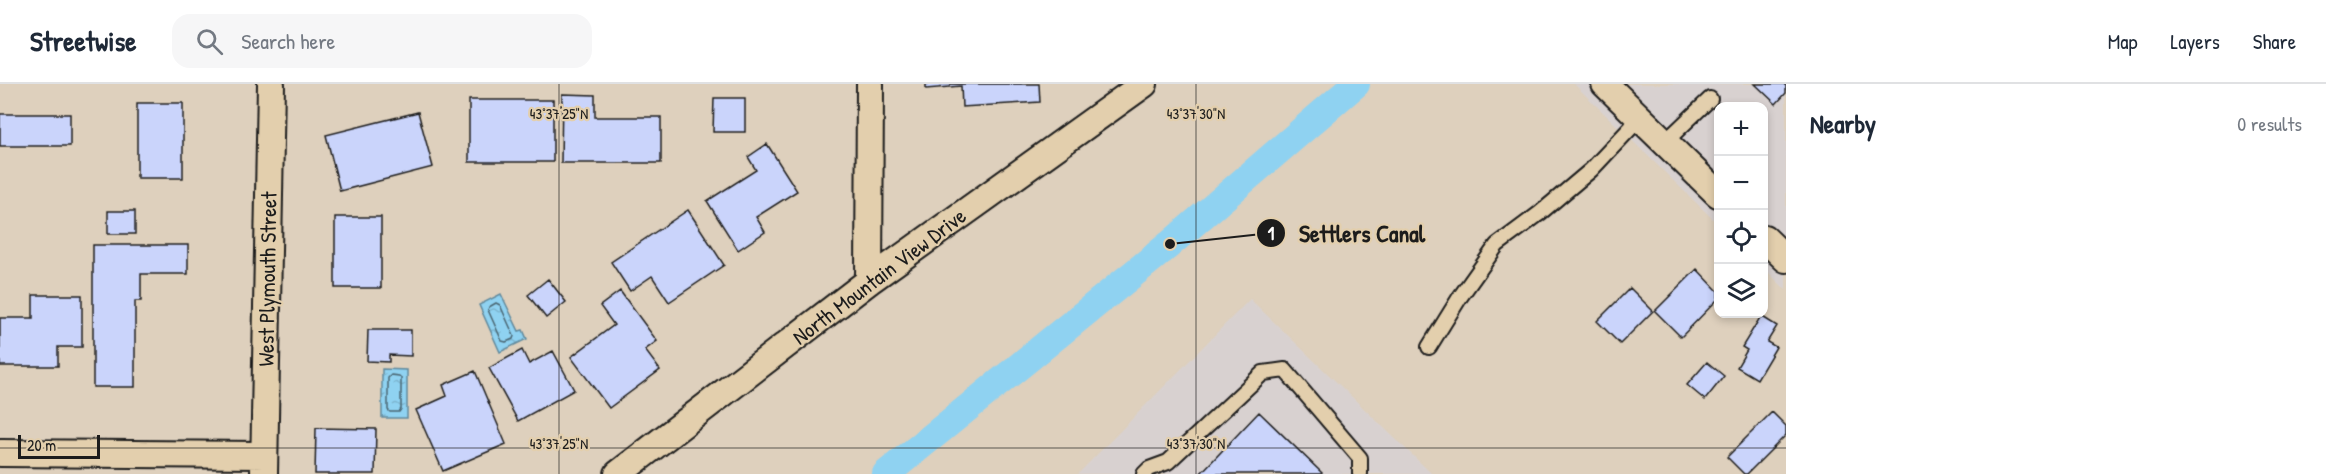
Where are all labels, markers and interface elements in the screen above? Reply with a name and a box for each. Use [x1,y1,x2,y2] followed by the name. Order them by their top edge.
[172,14,592,68] search box
[30,22,136,60] text: Streetwise
[193,25,226,58] icon: search
[241,26,335,56] text: Search here
[2108,27,2137,56] text: Map
[2170,27,2220,56] text: Layers
[2253,27,2296,56] text: Share
[1714,102,1768,318] map controls
[1714,102,1768,156] button: +
[530,103,588,124] text: 43°37'25"N
[1167,103,1225,124] text: 43°37'30"N
[1810,106,1876,141] text: Nearby
[2237,110,2302,137] text: 0 results
[1714,156,1768,210] button: −
[250,191,284,367] street label: West Plymouth Street
[786,201,972,351] street label: North Mountain View Drive
[1714,210,1768,264] button: locate
[1256,212,1437,254] callout: Settlers Canal
[1299,217,1426,249] text: Settlers Canal
[1268,221,1275,246] text: 1
[1714,264,1768,318] button: layers
[18,432,100,460] scale bar
[530,433,588,454] text: 43°37'25"N
[1167,433,1225,454] text: 43°37'30"N
[27,434,56,456] text: 20 m

